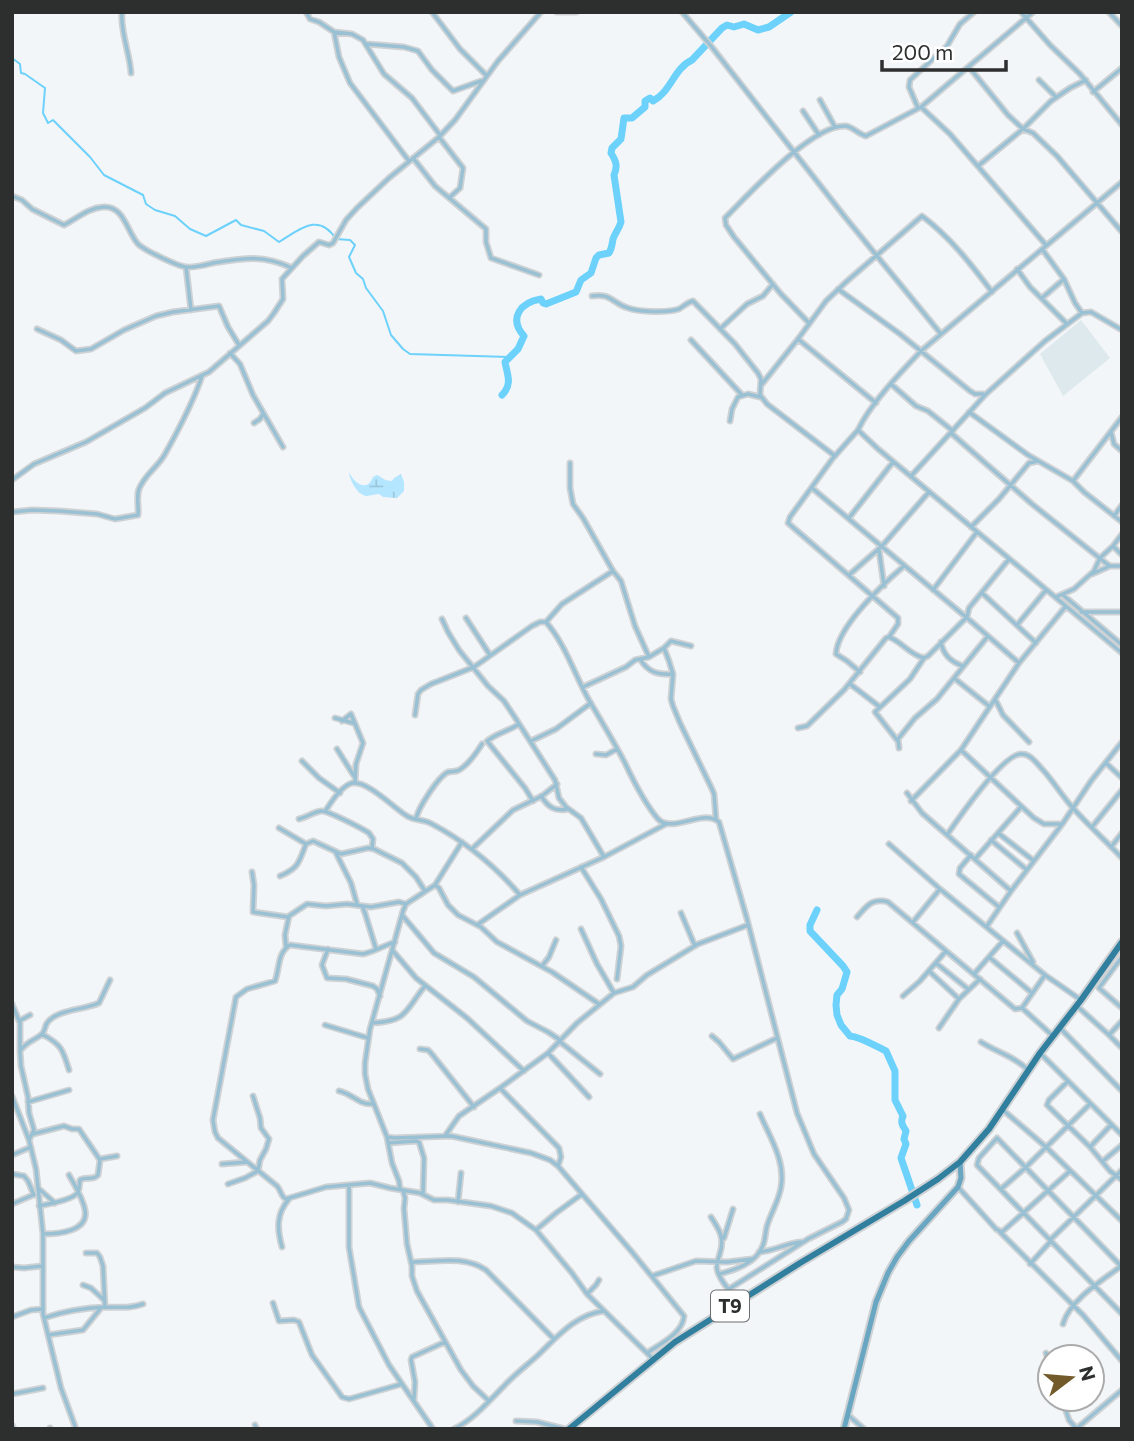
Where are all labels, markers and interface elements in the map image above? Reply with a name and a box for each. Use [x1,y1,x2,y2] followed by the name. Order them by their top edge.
[882,28,1006,72] scale bar
[892,39,953,64] text: 200 m
[711,1290,749,1322] road number: T9
[1036,1343,1106,1413] north arrow
[1075,1363,1101,1383] text: N

